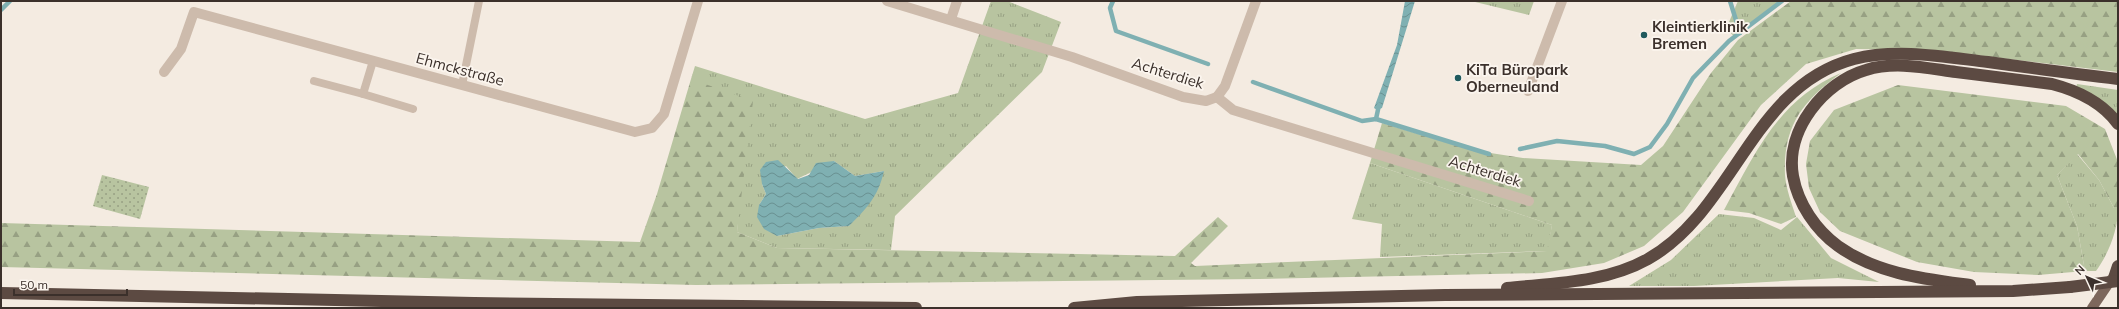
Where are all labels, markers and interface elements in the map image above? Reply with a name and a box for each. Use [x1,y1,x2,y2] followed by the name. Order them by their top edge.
[1652,17,1749,53] place label: Kleintierklinik Bremen
[1639,30,1649,40] marker: Kleintierklinik Bremen
[414,48,506,90] street label: Ehmckstraße
[1130,53,1207,93] street label: Achterdiek
[1466,60,1569,96] place label: KiTa Büropark Oberneuland
[1453,73,1463,83] marker: KiTa Büropark Oberneuland
[1447,151,1524,191] street label: Achterdiek
[2067,257,2107,297] north arrow
[2072,262,2088,278] text: N
[14,271,127,297] scale bar
[20,277,48,292] text: 50 m

